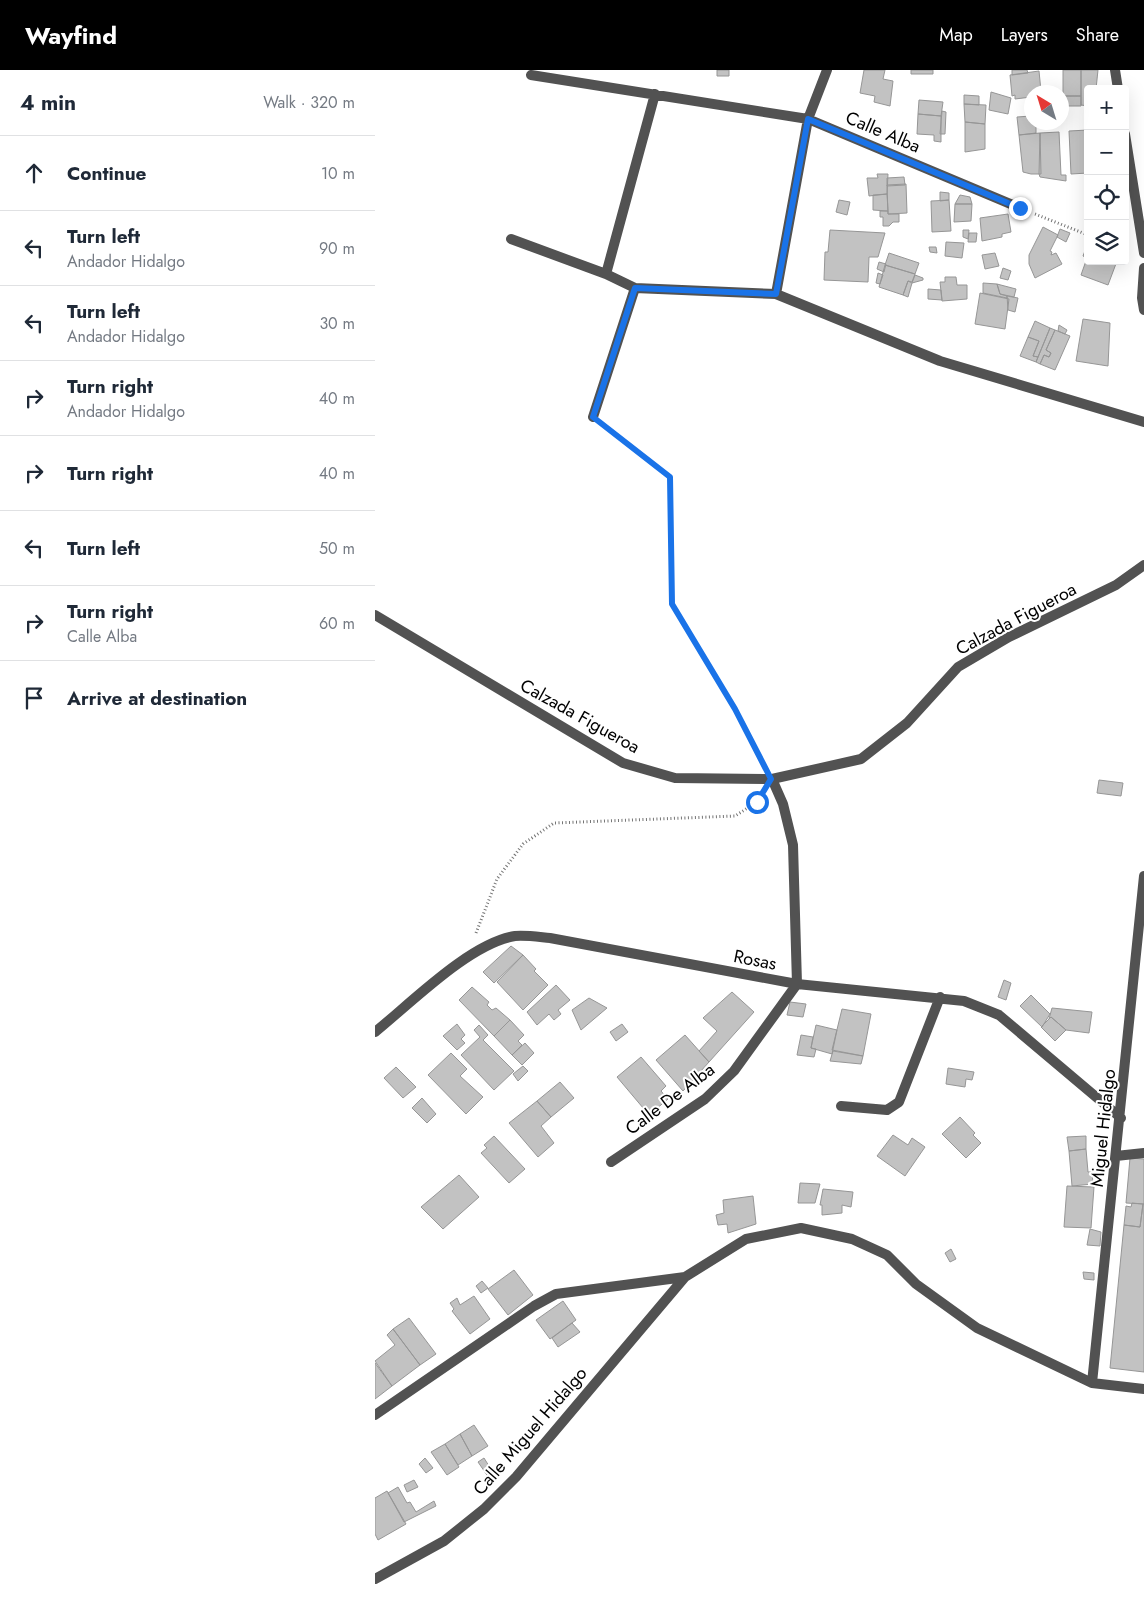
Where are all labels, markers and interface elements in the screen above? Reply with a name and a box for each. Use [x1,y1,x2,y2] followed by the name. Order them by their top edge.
[25,18,117,53] text: Wayfind
[939,22,973,48] text: Map
[1001,22,1048,48] text: Layers
[1076,22,1119,48] text: Share
[1024,85,1069,130] north arrow
[1084,85,1129,265] map controls
[1084,85,1129,130] button: +
[20,88,76,118] text: 4 min
[263,91,355,114] text: Walk · 320 m
[842,105,924,159] street label: Calle Alba
[1084,130,1129,175] button: −
[20,159,48,187] icon: ahead
[67,160,146,187] text: Continue
[321,162,355,185] text: 10 m
[1084,175,1129,220] button: locate
[1009,197,1032,220] route end
[1084,220,1129,265] button: layers
[67,223,140,250] text: Turn left
[20,234,48,262] icon: left
[319,237,355,260] text: 90 m
[67,250,185,273] text: Andador Hidalgo
[67,298,140,325] text: Turn left
[20,309,48,337] icon: left
[319,312,355,335] text: 30 m
[67,325,185,348] text: Andador Hidalgo
[67,373,153,400] text: Turn right
[20,384,48,412] icon: right
[319,387,355,410] text: 40 m
[67,400,185,423] text: Andador Hidalgo
[20,459,48,487] icon: right
[67,460,153,487] text: Turn right
[319,462,355,485] text: 40 m
[20,534,48,562] icon: left
[67,535,140,562] text: Turn left
[319,537,355,560] text: 50 m
[951,576,1081,662] street label: Calzada Figueroa
[67,598,153,625] text: Turn right
[20,609,48,637] icon: right
[319,612,355,635] text: 60 m
[67,625,137,648] text: Calle Alba
[515,672,645,760] street label: Calzada Figueroa
[20,684,48,712] icon: arrive
[67,685,247,712] text: Arrive at destination
[746,791,769,814] route start
[731,943,779,977] street label: Rosas
[620,1057,720,1141] street label: Calle De Alba
[1084,1068,1122,1188] street label: Miguel Hidalgo
[467,1361,593,1501] street label: Calle Miguel Hidalgo

